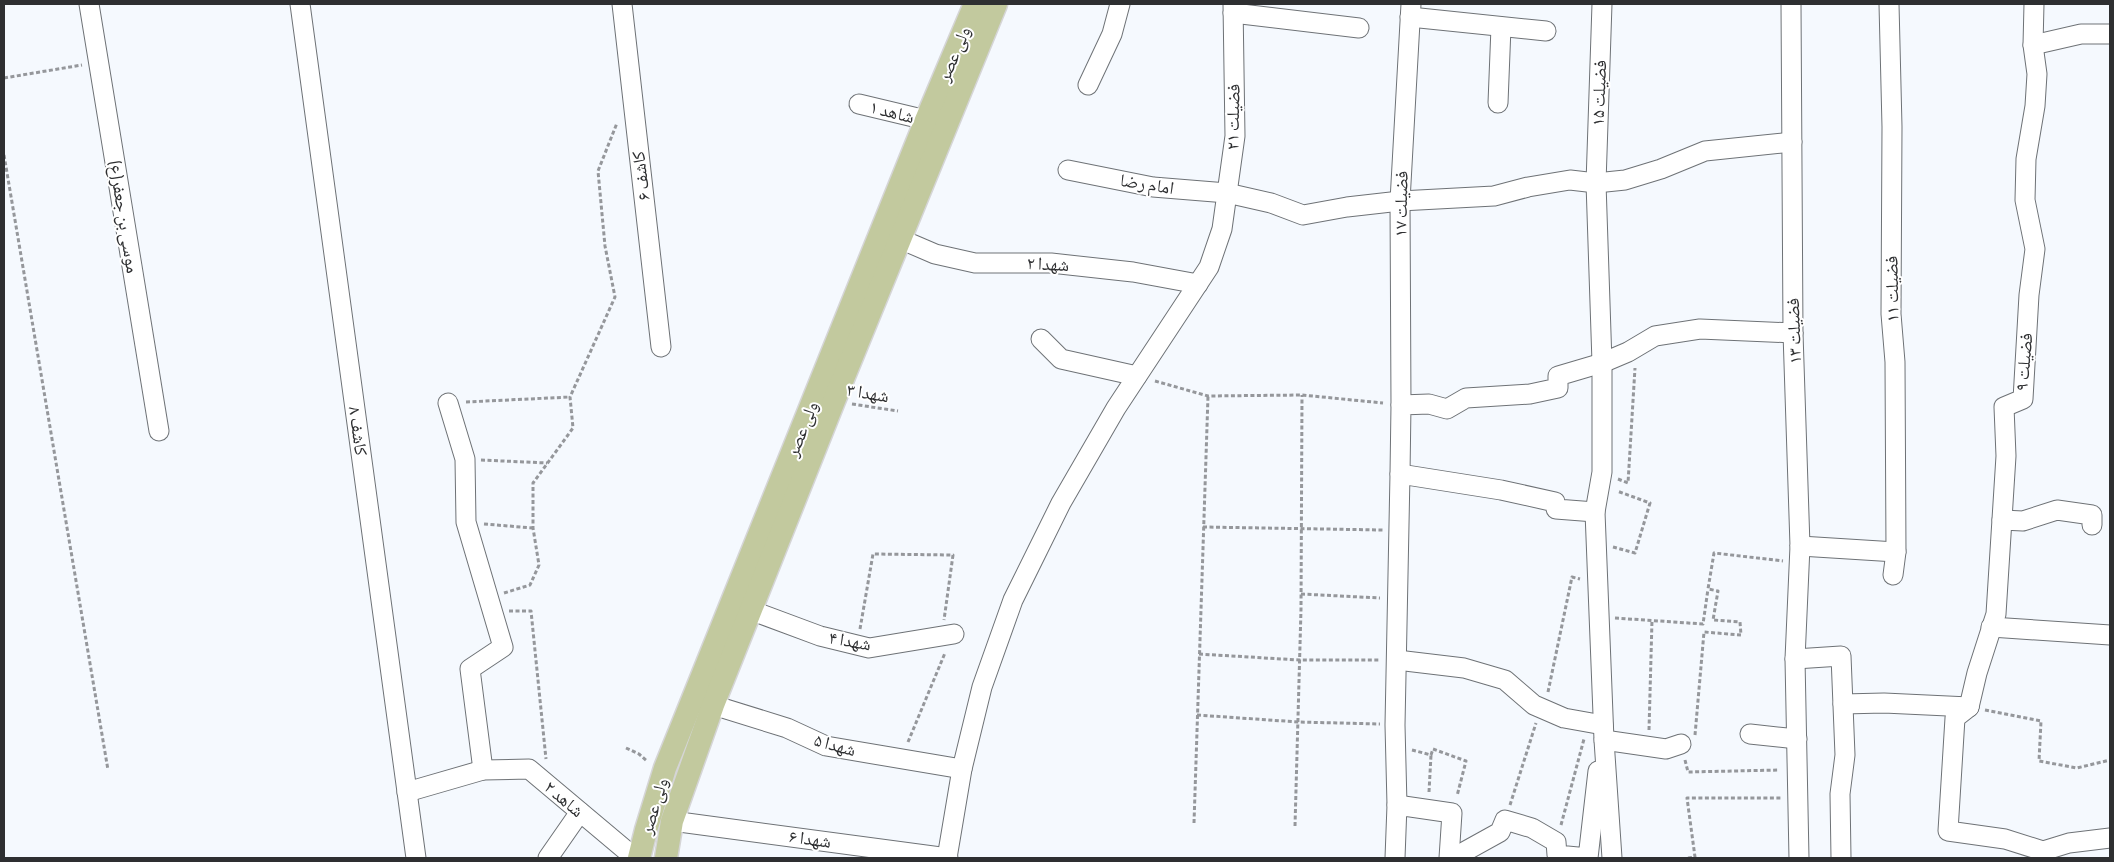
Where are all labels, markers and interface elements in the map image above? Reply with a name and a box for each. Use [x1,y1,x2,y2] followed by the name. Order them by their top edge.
[933,23,975,86] street label: ولی عصر
[1588,60,1611,126] street label: فضیلت ۱۵
[1222,84,1245,150] street label: فضیلت ۲۱
[867,97,916,128] street label: شاهد ۱
[628,150,655,202] street label: کاشف ۶
[104,159,143,275] street label: موسی بن جعفر(ع)
[1118,170,1175,200] street label: امام رضا
[1390,171,1413,237] street label: فضیلت ۱۷
[1026,253,1070,276] street label: شهدا ۲
[1881,256,1904,322] street label: فضیلت ۱۱
[1783,298,1806,364] street label: فضیلت ۱۳
[2012,332,2037,392] street label: فضیلت ۹
[845,380,891,407] street label: شهدا ۳
[782,398,823,461] street label: ولی عصر
[344,405,371,458] street label: کاشف ۸
[827,627,873,656] street label: شهدا ۴
[812,730,858,761] street label: شهدا ۵
[636,775,673,838] street label: ولی عصر
[540,777,588,822] street label: شاهد ۲
[787,826,832,853] street label: شهدا ۶

